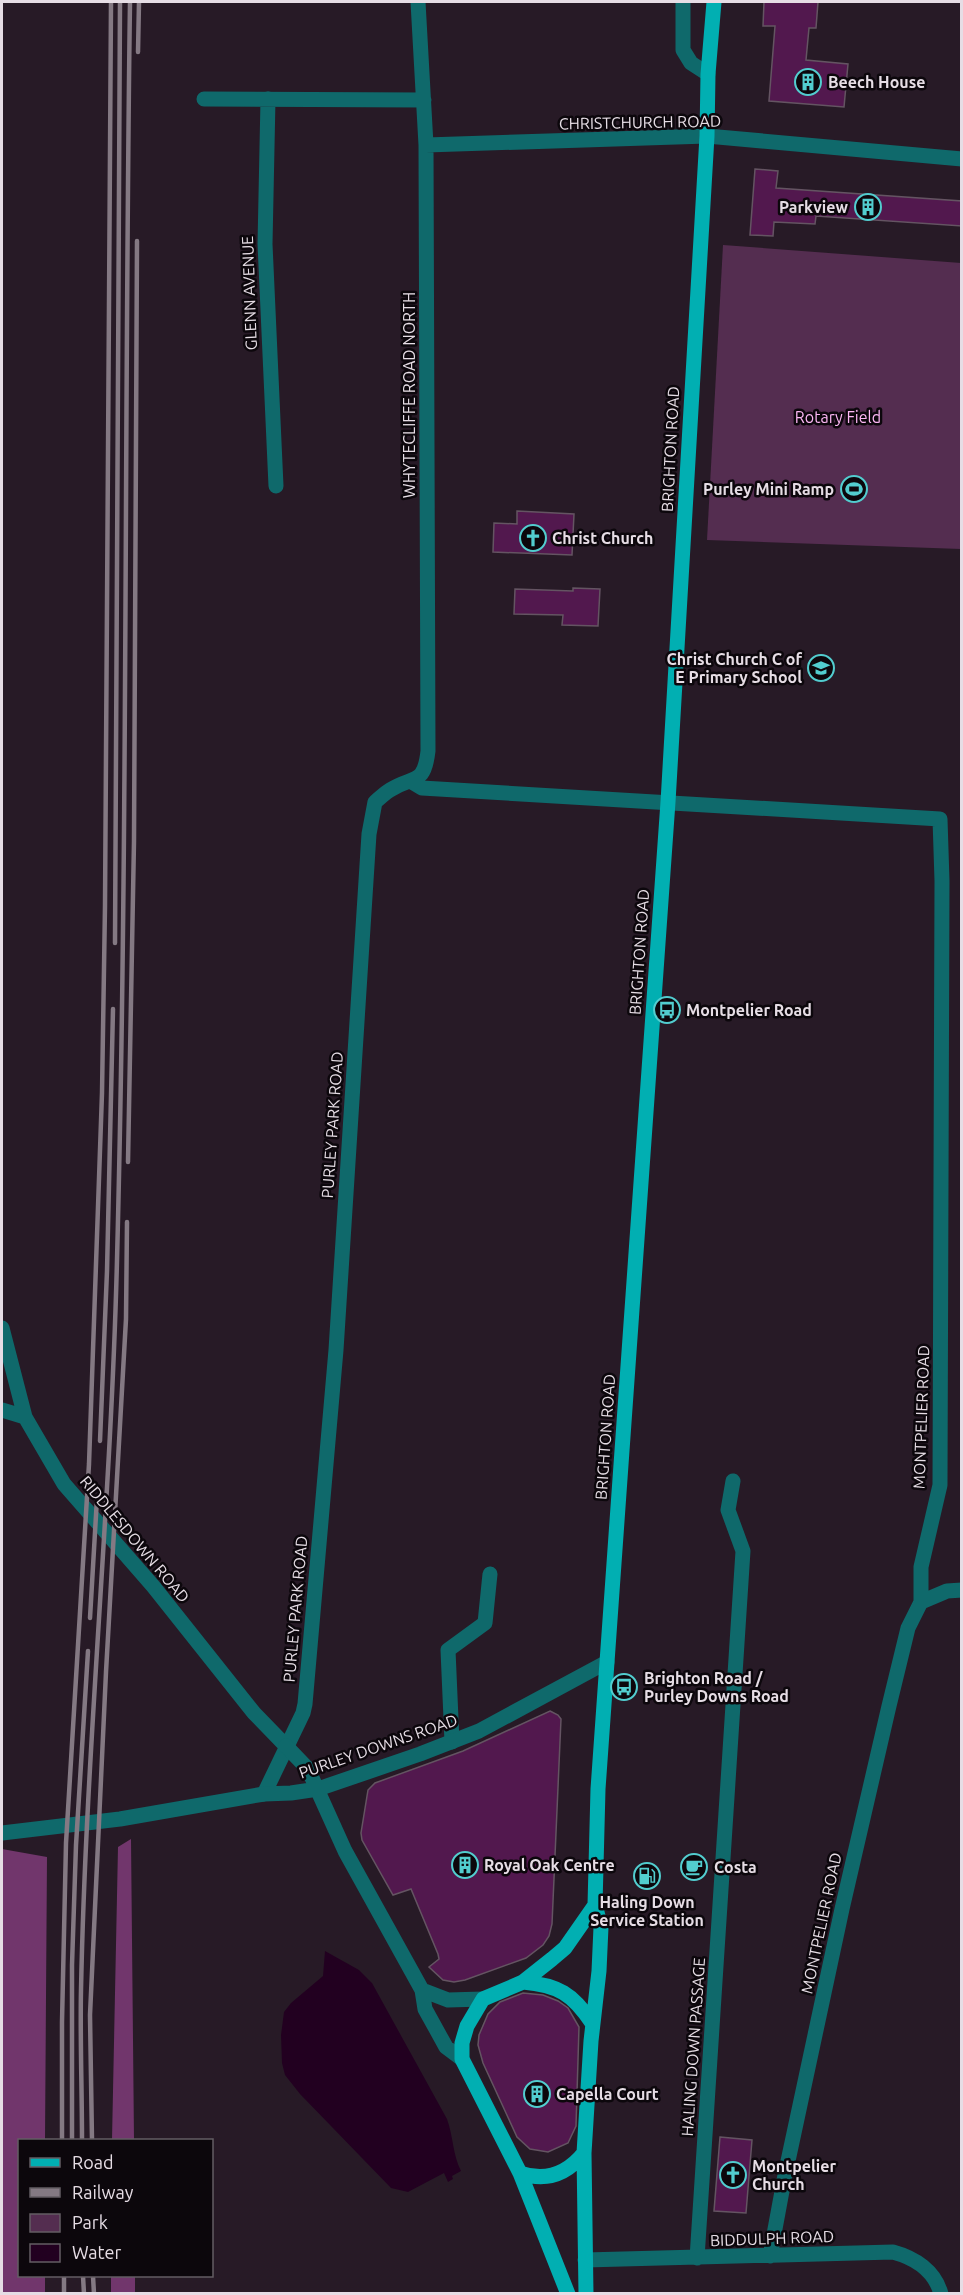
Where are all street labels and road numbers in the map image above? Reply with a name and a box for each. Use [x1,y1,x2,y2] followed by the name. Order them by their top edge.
[559,112,721,132] street label: CHRISTCHURCH ROAD
[238,236,260,350] street label: GLENN AVENUE
[400,292,418,498] street label: WHYTECLIFFE ROAD NORTH
[658,386,682,512] street label: BRIGHTON ROAD
[626,889,652,1015] street label: BRIGHTON ROAD
[318,1051,346,1199] street label: PURLEY PARK ROAD
[909,1345,933,1489] street label: MONTPELIER ROAD
[592,1374,618,1500] street label: BRIGHTON ROAD
[77,1472,193,1606] street label: RIDDLESDOWN ROAD
[280,1535,310,1683] street label: PURLEY PARK ROAD
[296,1710,460,1782] street label: PURLEY DOWNS ROAD
[797,1851,845,1995] street label: MONTPELIER ROAD
[678,1957,708,2137] street label: HALING DOWN PASSAGE
[710,2227,834,2249] street label: BIDDULPH ROAD

